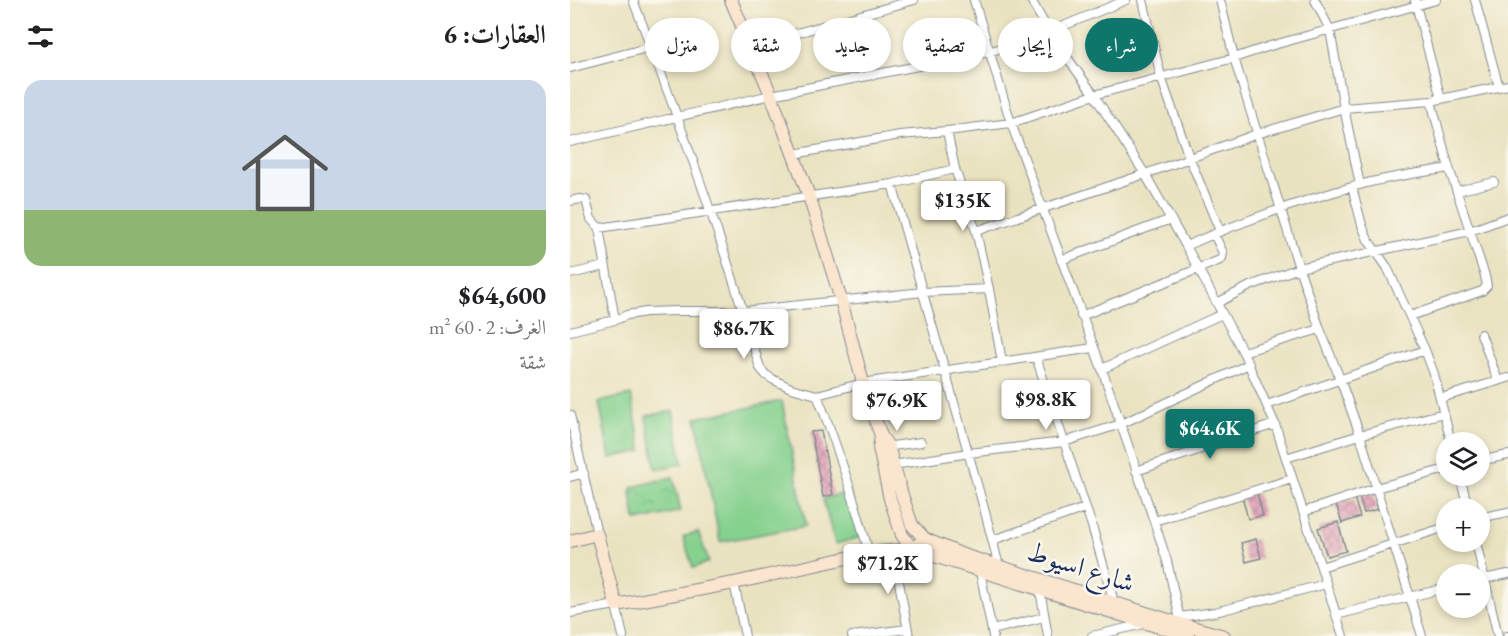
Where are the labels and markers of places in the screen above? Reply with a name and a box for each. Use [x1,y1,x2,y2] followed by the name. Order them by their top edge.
[921,181,1005,232] pin: $135K
[695,309,793,360] pin: $86.7K
[997,380,1095,431] pin: $98.8K
[848,381,946,432] pin: $76.9K
[1161,409,1259,460] pin: $64.6K
[839,544,937,595] pin: $71.2K

